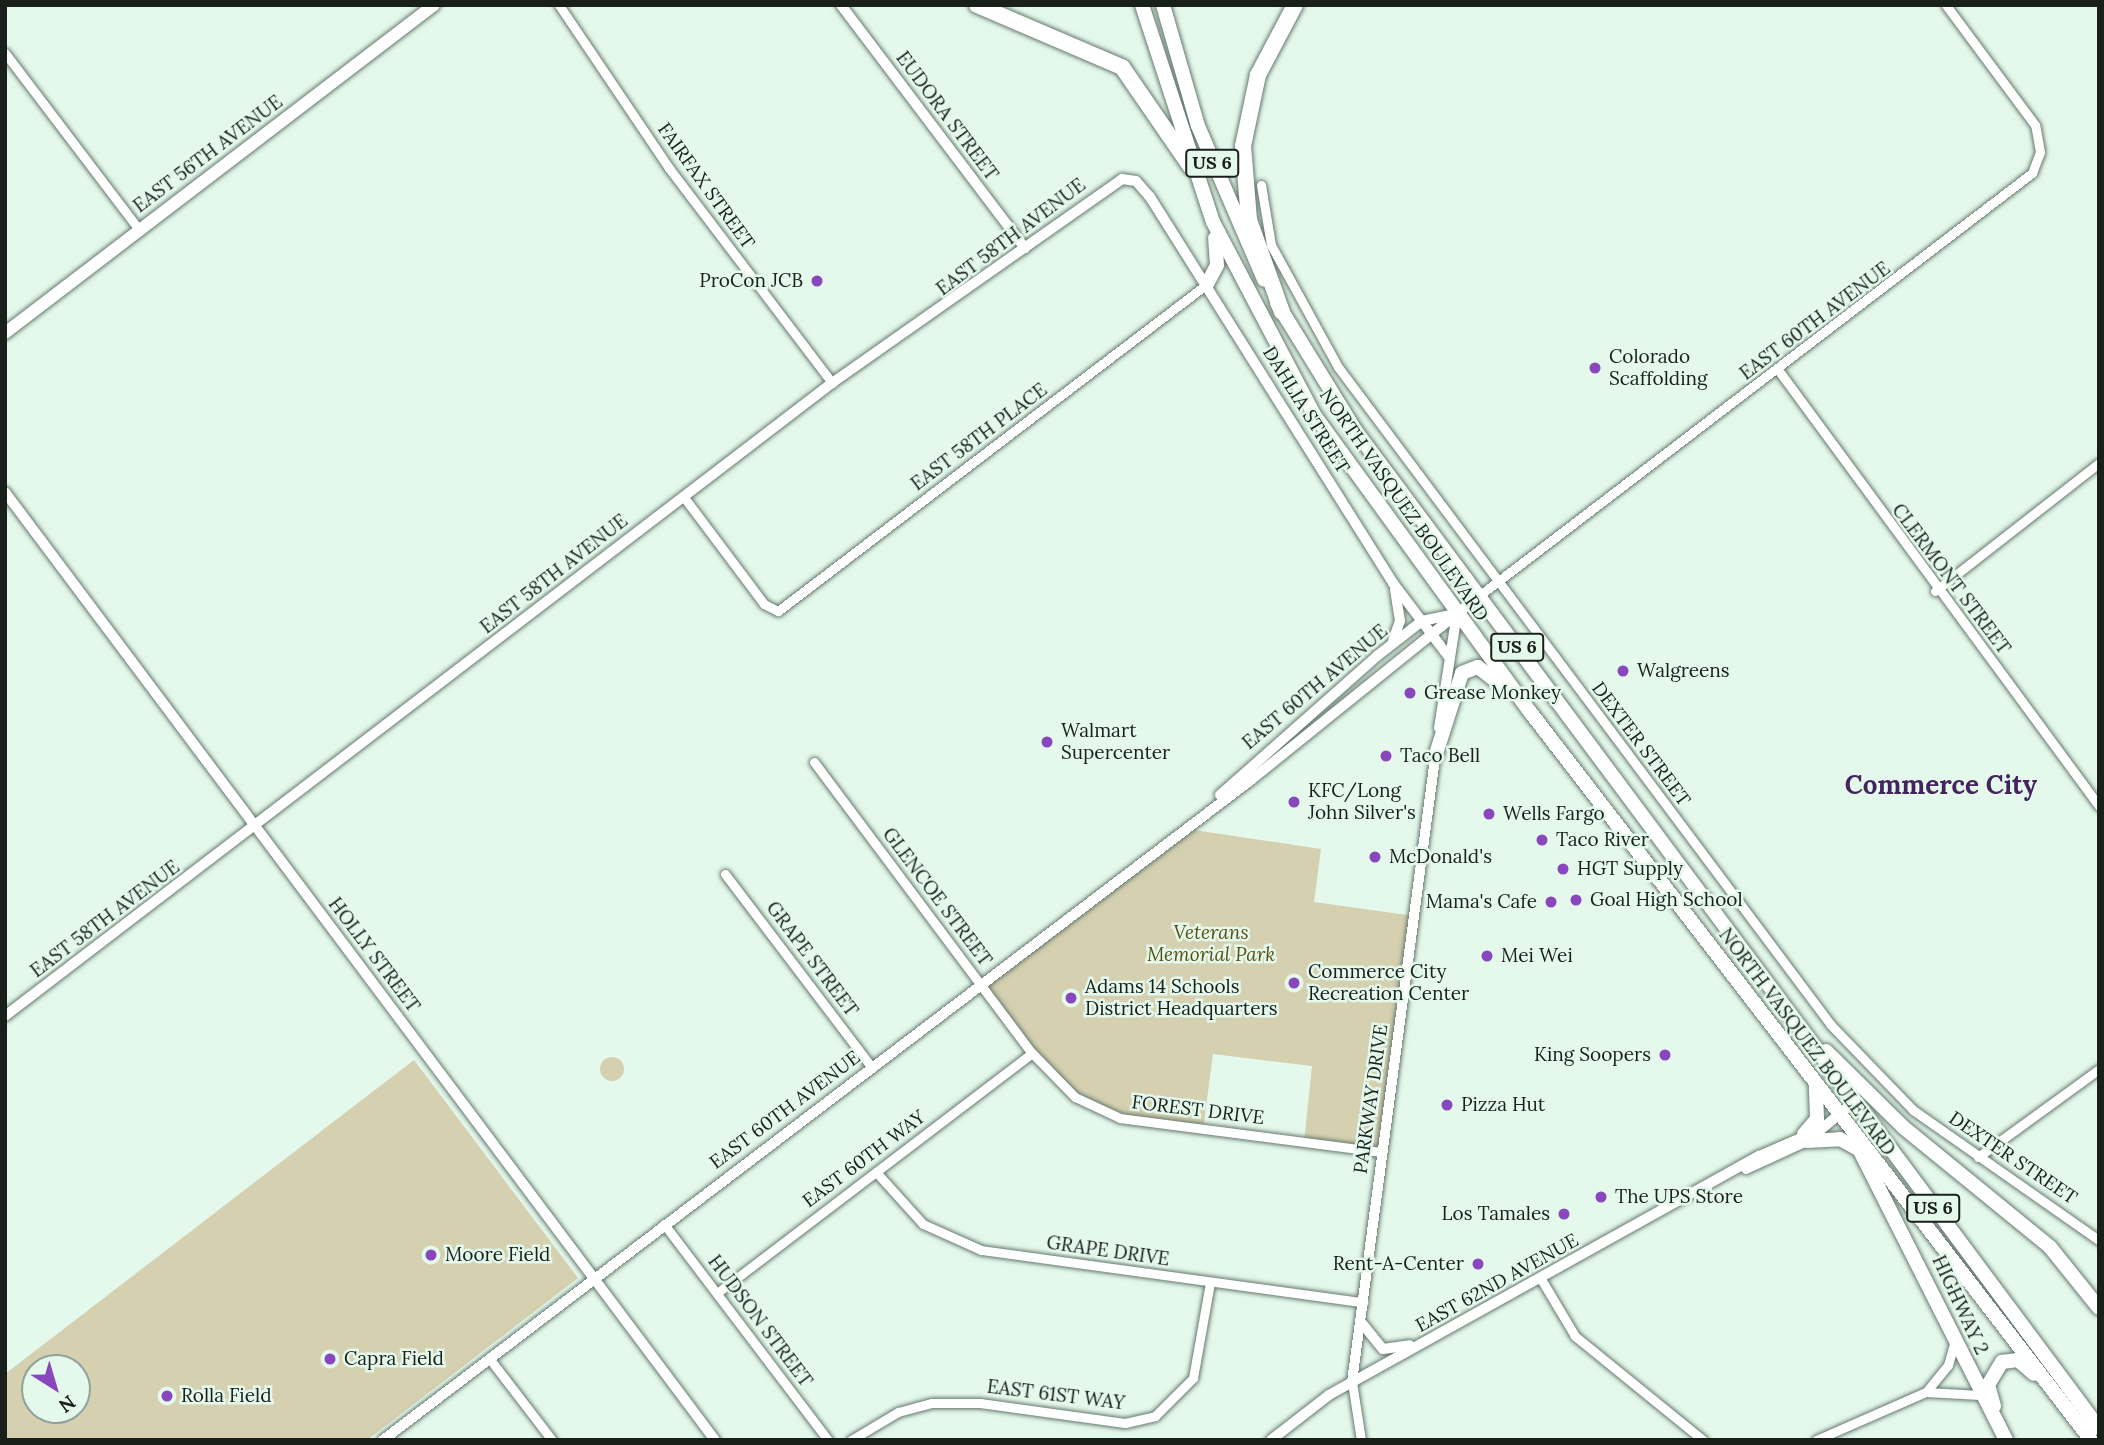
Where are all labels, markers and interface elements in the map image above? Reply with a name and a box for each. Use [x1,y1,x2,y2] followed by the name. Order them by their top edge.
[891,47,1003,185] street label: EUDORA STREET
[129,90,287,218] street label: EAST 56TH AVENUE
[653,119,759,253] street label: FAIRFAX STREET
[1184,148,1240,178] road number: US 6
[932,174,1090,300] street label: EAST 58TH AVENUE
[1735,257,1895,385] street label: EAST 60TH AVENUE
[699,270,803,292] place label: ProCon JCB
[809,273,825,289] marker: ProCon JCB
[1258,342,1354,478] street label: DAHLIA STREET
[1609,346,1708,390] place label: Colorado Scaffolding
[1587,360,1603,376] marker: Colorado Scaffolding
[907,378,1051,496] street label: EAST 58TH PLACE
[1315,384,1493,626] street label: NORTH VASQUEZ BOULEVARD
[1887,499,2015,659] street label: CLERMONT STREET
[476,509,632,639] street label: EAST 58TH AVENUE
[1238,620,1392,754] street label: EAST 60TH AVENUE
[1489,632,1545,662] road number: US 6
[1637,660,1730,682] place label: Walgreens
[1615,663,1631,679] marker: Walgreens
[1587,677,1695,811] street label: DEXTER STREET
[1424,682,1561,704] place label: Grease Monkey
[1402,685,1418,701] marker: Grease Monkey
[1061,720,1170,764] place label: Walmart Supercenter
[1039,734,1055,750] marker: Walmart Supercenter
[1400,745,1480,767] place label: Taco Bell
[1378,748,1394,764] marker: Taco Bell
[1845,769,2037,801] district label: Commerce City
[1308,780,1416,824] place label: KFC/Long John Silver's
[1286,794,1302,810] marker: KFC/Long John Silver's
[1503,803,1605,825] place label: Wells Fargo
[1481,806,1497,822] marker: Wells Fargo
[878,823,996,971] street label: GLENCOE STREET
[1556,829,1649,851] place label: Taco River
[1534,832,1550,848] marker: Taco River
[1389,846,1492,868] place label: McDonald's
[1367,849,1383,865] marker: McDonald's
[26,856,184,982] street label: EAST 58TH AVENUE
[1577,858,1683,880] place label: HGT Supply
[1555,861,1571,877] marker: HGT Supply
[1590,889,1743,911] place label: Goal High School
[1426,891,1537,913] place label: Mama's Cafe
[1568,892,1584,908] marker: Goal High School
[323,893,425,1017] street label: HOLLY STREET
[1543,894,1559,910] marker: Mama's Cafe
[761,897,863,1021] street label: GRAPE STREET
[1147,922,1275,966] park label: Veterans Memorial Park
[1714,924,1900,1160] street label: NORTH VASQUEZ BOULEVARD
[1501,945,1573,967] place label: Mei Wei
[1479,948,1495,964] marker: Mei Wei
[1308,961,1469,1005] place label: Commerce City Recreation Center
[1286,975,1302,991] marker: Commerce City Recreation Center
[1085,976,1278,1020] place label: Adams 14 Schools District Headquarters
[1063,990,1079,1006] marker: Adams 14 Schools District Headquarters
[1349,1023,1393,1175] street label: PARKWAY DRIVE
[1534,1044,1651,1066] place label: King Soopers
[705,1046,865,1174] street label: EAST 60TH AVENUE
[1657,1047,1673,1063] marker: King Soopers
[1130,1091,1266,1129] street label: FOREST DRIVE
[1461,1094,1545,1116] place label: Pizza Hut
[1439,1097,1455,1113] marker: Pizza Hut
[798,1105,930,1213] street label: EAST 60TH WAY
[1945,1107,2081,1209] street label: DEXTER STREET
[1615,1186,1743,1208] place label: The UPS Store
[1593,1189,1609,1205] marker: The UPS Store
[1905,1194,1961,1223] road number: US 6
[1442,1203,1550,1225] place label: Los Tamales
[1556,1206,1572,1222] marker: Los Tamales
[1412,1229,1582,1337] street label: EAST 62ND AVENUE
[1045,1231,1171,1271] street label: GRAPE DRIVE
[445,1244,550,1266] place label: Moore Field
[423,1247,439,1263] marker: Moore Field
[703,1251,817,1391] street label: HUDSON STREET
[1927,1252,1993,1358] street label: HIGHWAY 2
[1333,1253,1464,1275] place label: Rent-A-Center
[1470,1256,1486,1272] marker: Rent-A-Center
[344,1348,444,1370] place label: Capra Field
[322,1351,338,1367] marker: Capra Field
[21,1354,91,1424] north arrow
[986,1375,1126,1415] street label: EAST 61ST WAY
[181,1385,272,1407] place label: Rolla Field
[159,1388,175,1404] marker: Rolla Field
[54,1390,81,1418] text: N

